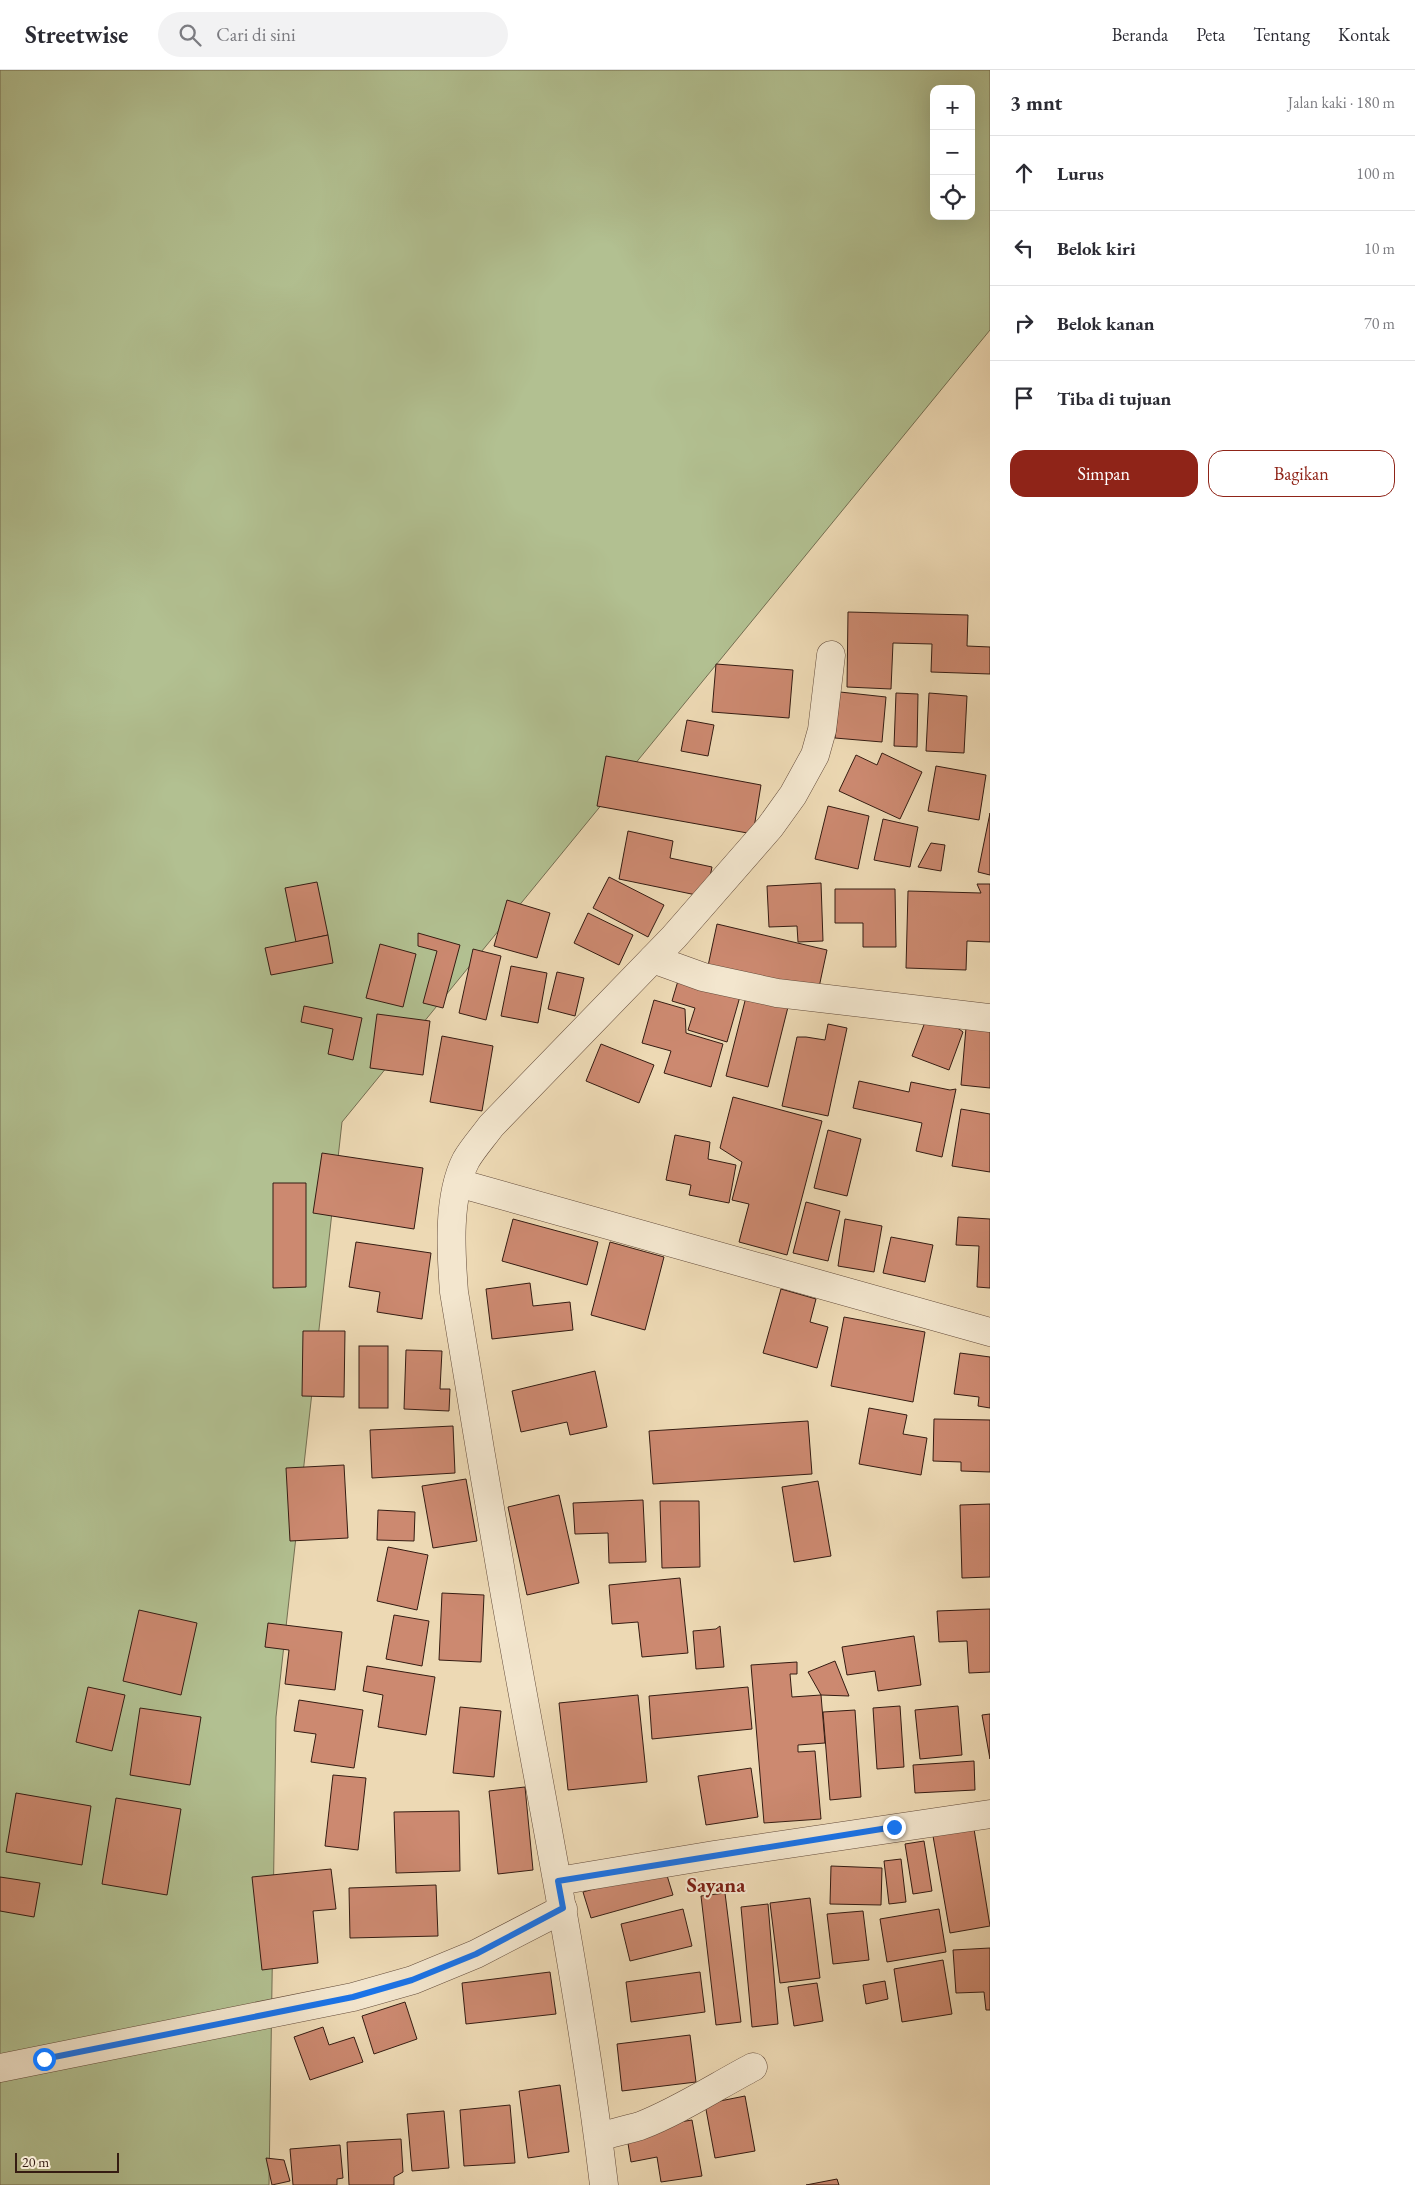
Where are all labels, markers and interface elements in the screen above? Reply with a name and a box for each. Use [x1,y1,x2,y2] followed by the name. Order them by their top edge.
[158,12,508,57] search box
[25,19,128,50] text: Streetwise
[176,21,204,49] icon: search
[216,22,296,47] text: Cari di sini
[1112,23,1168,46] text: Beranda
[1196,23,1225,46] text: Peta
[1253,23,1310,46] text: Tentang
[1338,23,1390,46] text: Kontak
[930,85,975,220] map controls
[930,85,975,130] button: +
[1010,89,1062,116] text: 3 mnt
[1288,92,1395,113] text: Jalan kaki · 180 m
[930,130,975,175] button: −
[1010,159,1038,187] icon: ahead
[1057,161,1104,186] text: Lurus
[1356,163,1395,184] text: 100 m
[930,175,975,220] button: locate
[1010,234,1038,262] icon: left
[1057,236,1136,261] text: Belok kiri
[1364,238,1395,259] text: 10 m
[1010,309,1038,337] icon: right
[1057,311,1155,336] text: Belok kanan
[1364,313,1395,334] text: 70 m
[1010,384,1038,412] icon: arrive
[1057,386,1171,411] text: Tiba di tujuan
[1010,450,1198,497] button: Simpan
[1208,450,1395,497] button: Bagikan
[883,1816,906,1839] route end
[687,1871,746,1898] district label: Sayana
[33,2048,56,2071] route start
[15,2150,119,2173] scale bar
[22,2153,49,2171] text: 20 m

